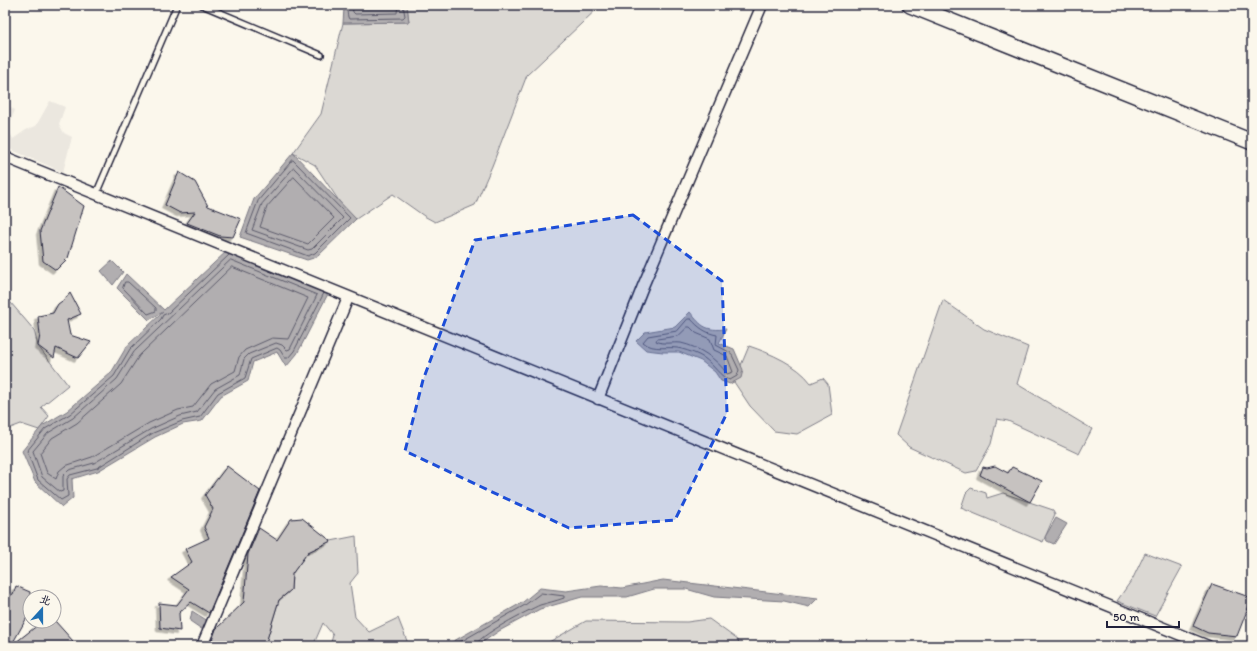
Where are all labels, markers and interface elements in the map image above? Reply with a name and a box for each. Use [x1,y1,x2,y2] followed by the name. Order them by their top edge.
[22,589,62,629] north arrow
[38,592,53,608] text: 北
[1107,603,1179,629] scale bar
[1113,610,1139,624] text: 50 m

